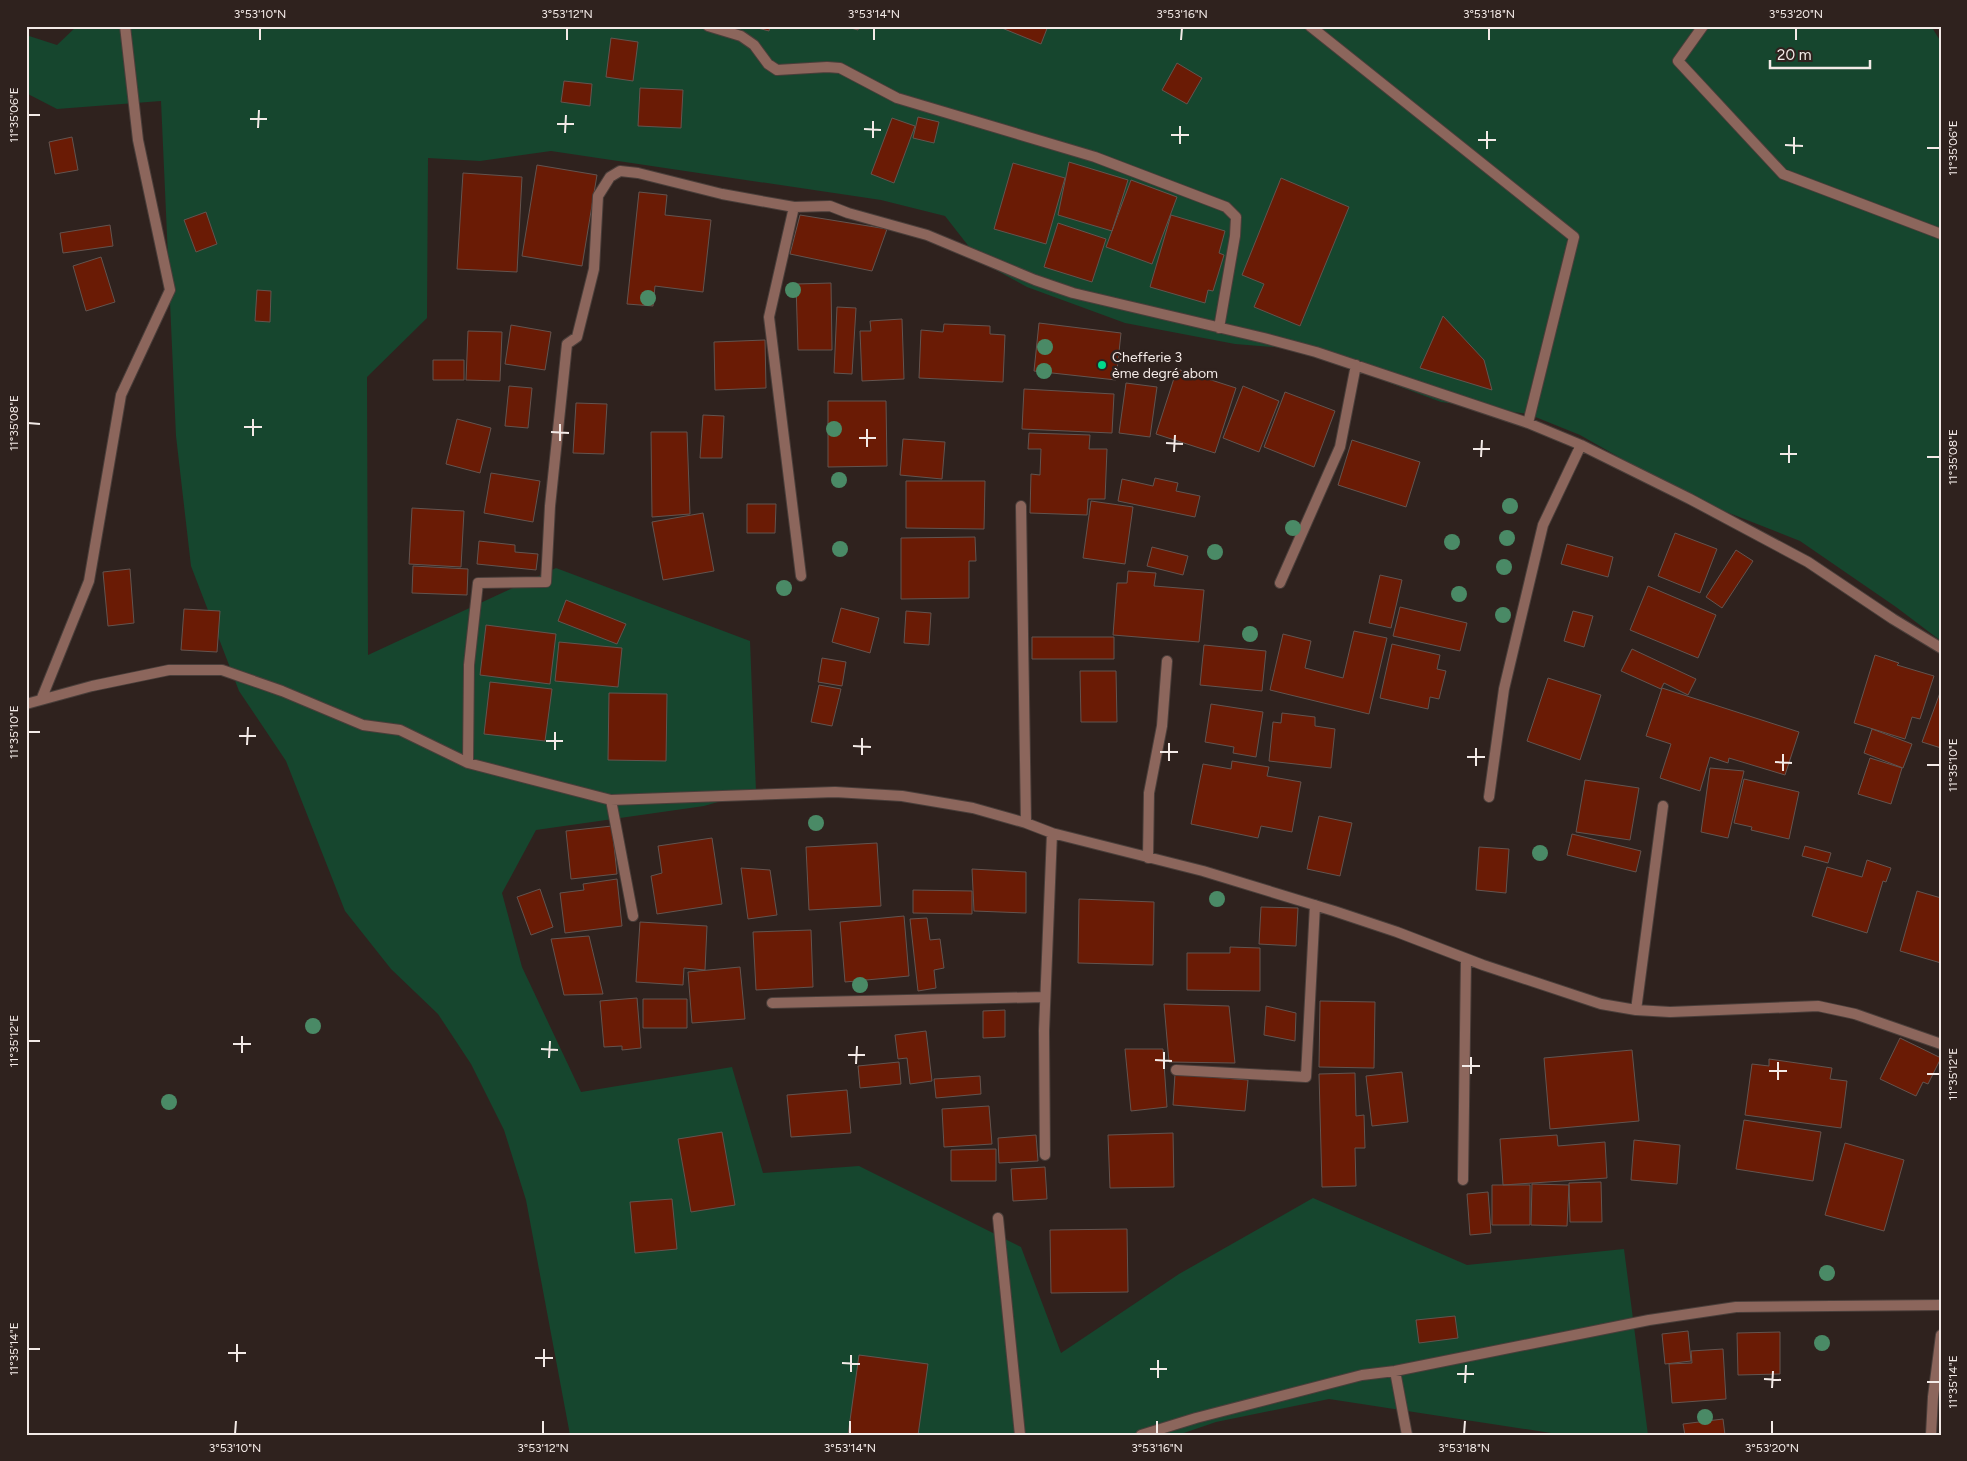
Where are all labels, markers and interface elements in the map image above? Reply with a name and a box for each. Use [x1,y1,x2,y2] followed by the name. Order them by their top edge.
[234,7,286,21] text: 3°53'10"N
[541,7,593,21] text: 3°53'12"N
[848,7,900,21] text: 3°53'14"N
[1156,7,1208,21] text: 3°53'16"N
[1463,7,1515,21] text: 3°53'18"N
[1769,7,1823,21] text: 3°53'20"N
[1770,38,1870,70] scale bar
[1777,46,1811,64] text: 20 m
[7,87,21,143] text: 11°35'06"E
[1946,120,1960,176] text: 11°35'06"E
[1112,349,1218,382] place label: Chefferie 3 ème degré abom
[1096,359,1108,371] marker: Chefferie 3 ème degré abom
[7,395,21,451] text: 11°35'08"E
[1946,429,1960,485] text: 11°35'08"E
[7,705,21,759] text: 11°35'10"E
[1946,738,1960,792] text: 11°35'10"E
[7,1015,21,1067] text: 11°35'12"E
[1946,1048,1960,1100] text: 11°35'12"E
[7,1322,21,1376] text: 11°35'14"E
[1946,1355,1960,1409] text: 11°35'14"E
[209,1441,261,1455] text: 3°53'10"N
[517,1441,569,1455] text: 3°53'12"N
[824,1441,876,1455] text: 3°53'14"N
[1131,1441,1183,1455] text: 3°53'16"N
[1438,1441,1490,1455] text: 3°53'18"N
[1745,1441,1799,1455] text: 3°53'20"N

